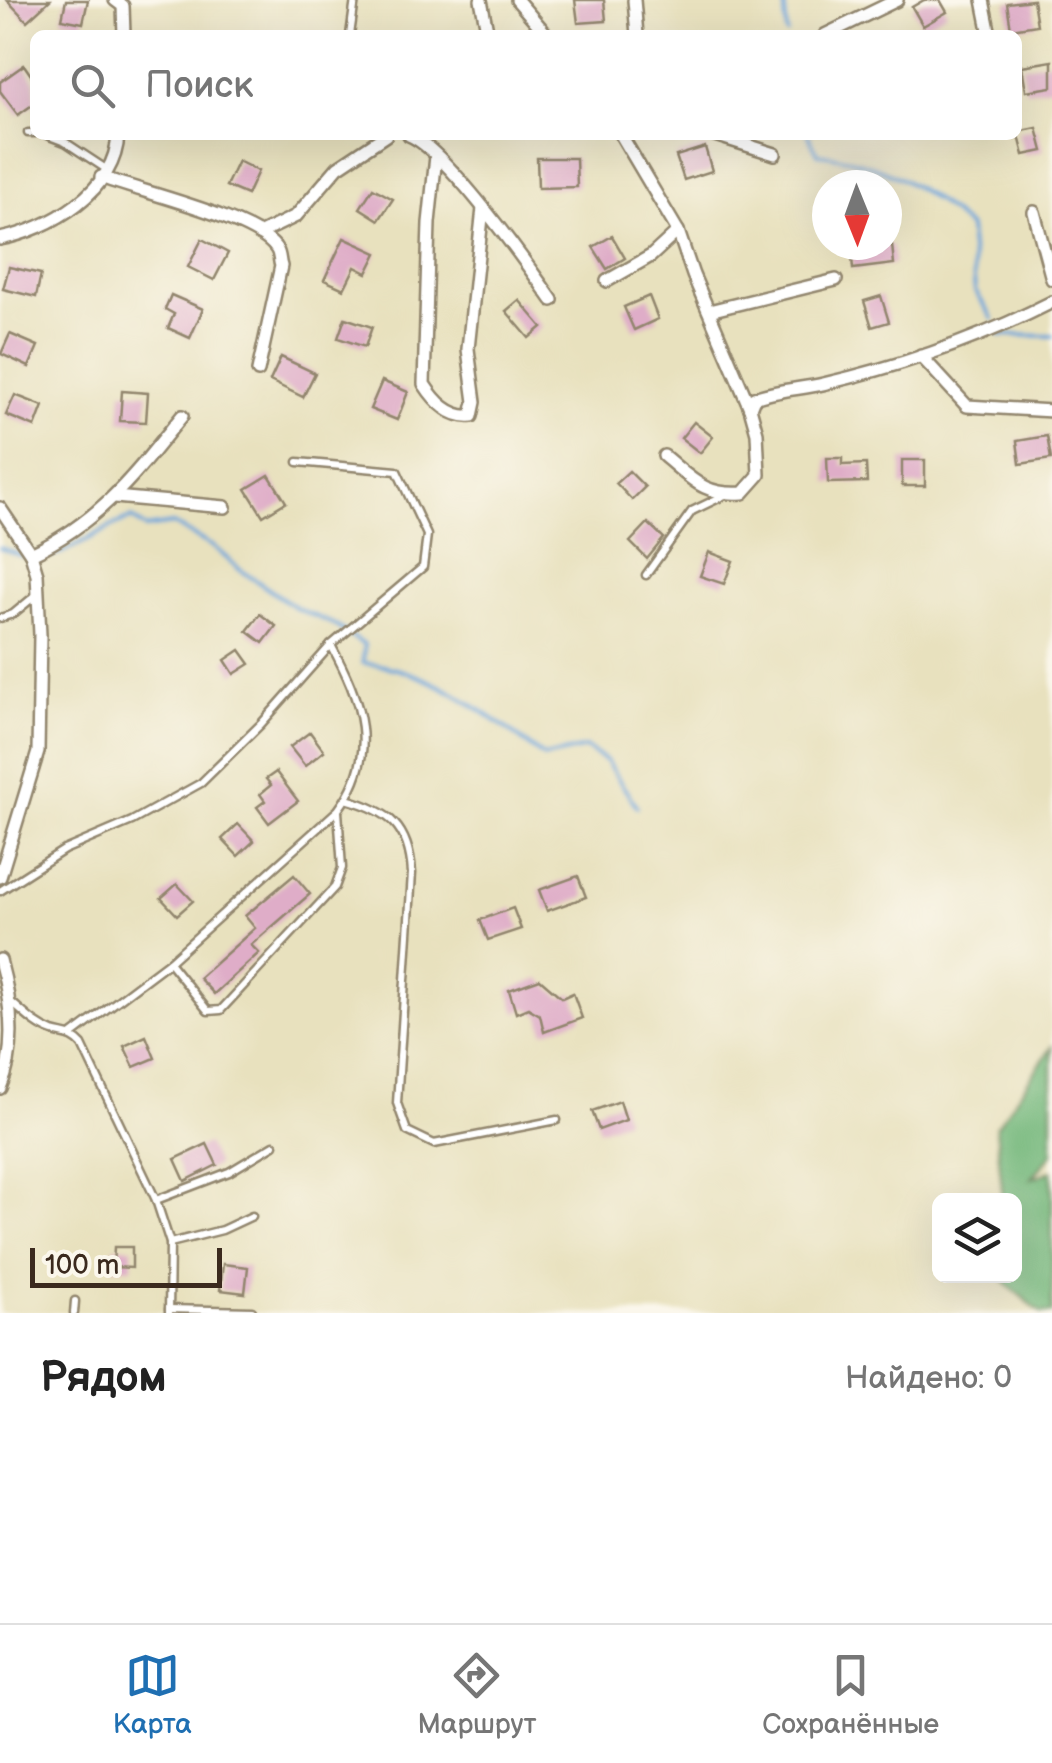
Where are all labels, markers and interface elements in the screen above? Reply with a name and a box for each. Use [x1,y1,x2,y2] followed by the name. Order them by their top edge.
[30,30,1022,140] search box
[65,58,120,113] icon: search
[145,63,253,108] text: Поиск
[812,170,902,260] north arrow
[932,1193,1022,1283] map controls
[932,1193,1022,1283] button: layers
[30,1243,222,1288] scale bar
[45,1249,119,1282] text: 100 m
[40,1353,167,1404] text: Рядом
[845,1359,1012,1398] text: Найдено: 0
[113,1648,192,1741] tab: Карта
[417,1648,537,1741] tab: Маршрут
[762,1648,939,1741] tab: Сохранённые

